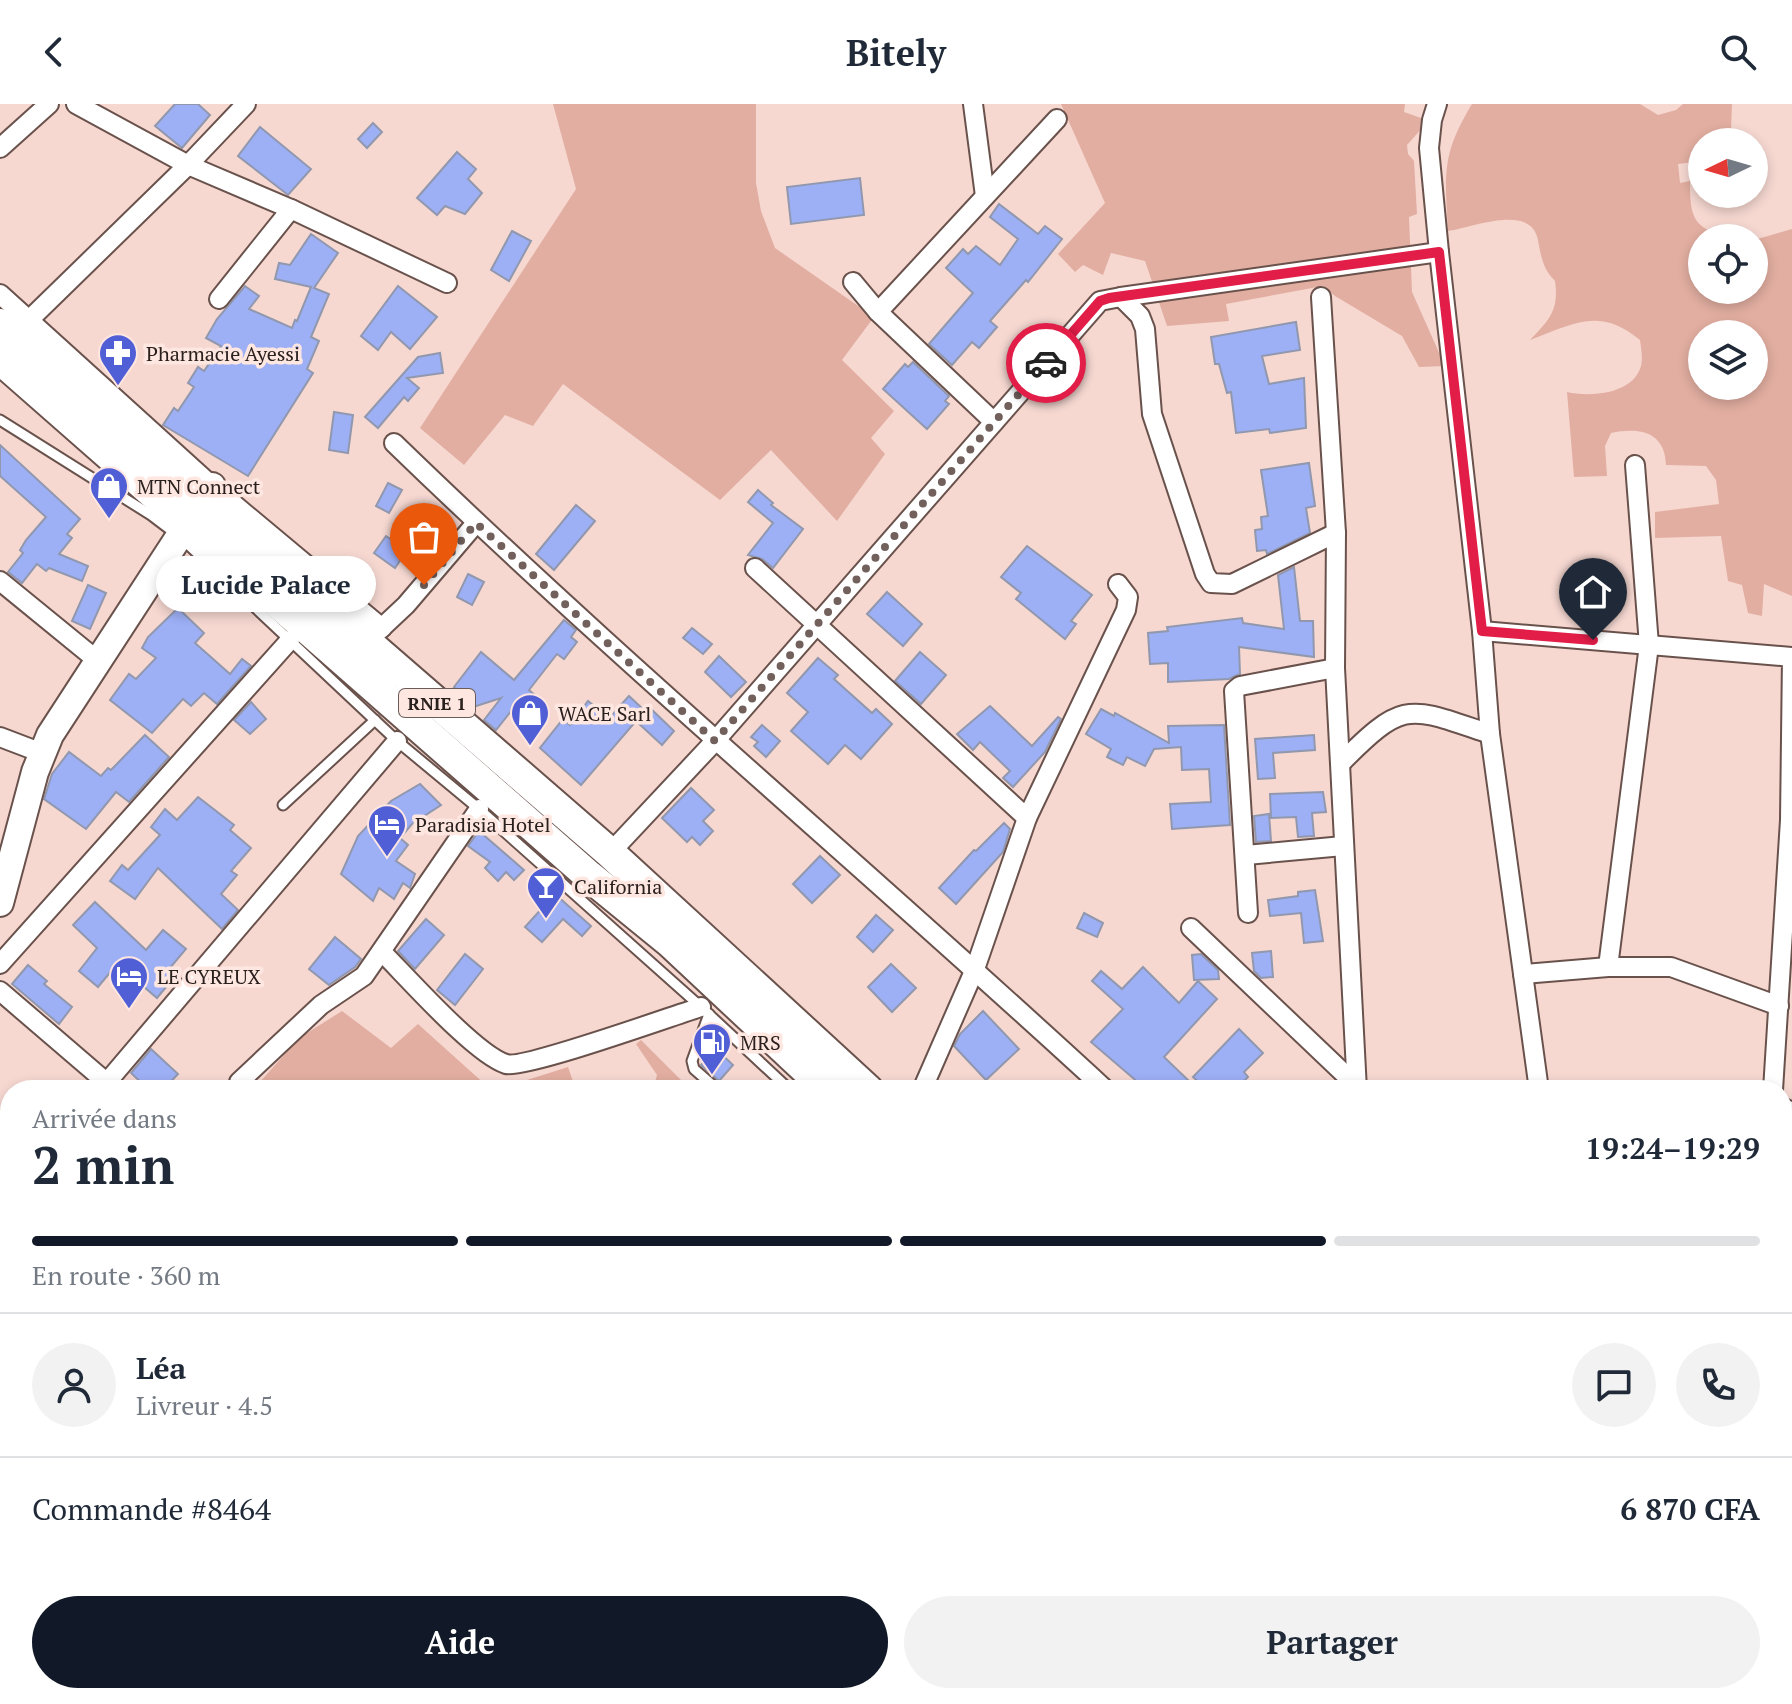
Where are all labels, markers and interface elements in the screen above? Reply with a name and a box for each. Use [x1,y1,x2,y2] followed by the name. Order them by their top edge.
[846,29,946,76] text: Bitely
[32,30,76,74] icon: back
[1716,30,1760,74] icon: search
[1688,128,1768,208] north arrow
[1688,128,1768,400] map controls
[1688,224,1768,304] button: locate
[1688,320,1768,400] button: layers
[1006,323,1086,403] courier
[97,332,139,387] pharmacy icon: Pharmacie Ayessi
[146,340,300,367] place label: Pharmacie Ayessi
[1024,341,1068,385] icon: car
[88,465,130,520] shop icon: MTN Connect
[137,473,261,500] place label: MTN Connect
[390,503,458,585] pin
[402,515,446,559] icon: bag
[156,557,376,613] callout: Lucide Palace
[1559,558,1627,640] pin
[181,567,351,601] text: Lucide Palace
[1571,570,1615,614] icon: home
[399,689,475,717] road number: RNIE 1
[509,692,551,747] shop icon: WACE Sarl
[558,700,651,727] place label: WACE Sarl
[366,803,408,858] hotel icon: Paradisia Hotel
[415,811,550,838] place label: Paradisia Hotel
[525,865,567,920] bar icon: California
[574,873,662,900] place label: California
[108,955,150,1010] hotel icon: LE CYREUX
[157,963,262,990] place label: LE CYREUX
[691,1021,733,1076] fuel station icon: MRS
[740,1029,781,1056] place label: MRS
[32,1101,177,1135] text: Arrivée dans
[1585,1128,1760,1168] text: 19:24–19:29
[32,1130,174,1199] text: 2 min
[32,1258,220,1292] text: En route · 360 m
[32,1343,116,1427] button: person
[1572,1343,1656,1427] button: chat
[1676,1343,1760,1427] button: phone
[136,1348,186,1388] text: Léa
[136,1388,273,1422] text: Livreur · 4.5
[32,1489,271,1529] text: Commande #8464
[1620,1489,1760,1529] text: 6 870 CFA
[32,1596,888,1688] button: Aide
[904,1596,1760,1688] button: Partager

